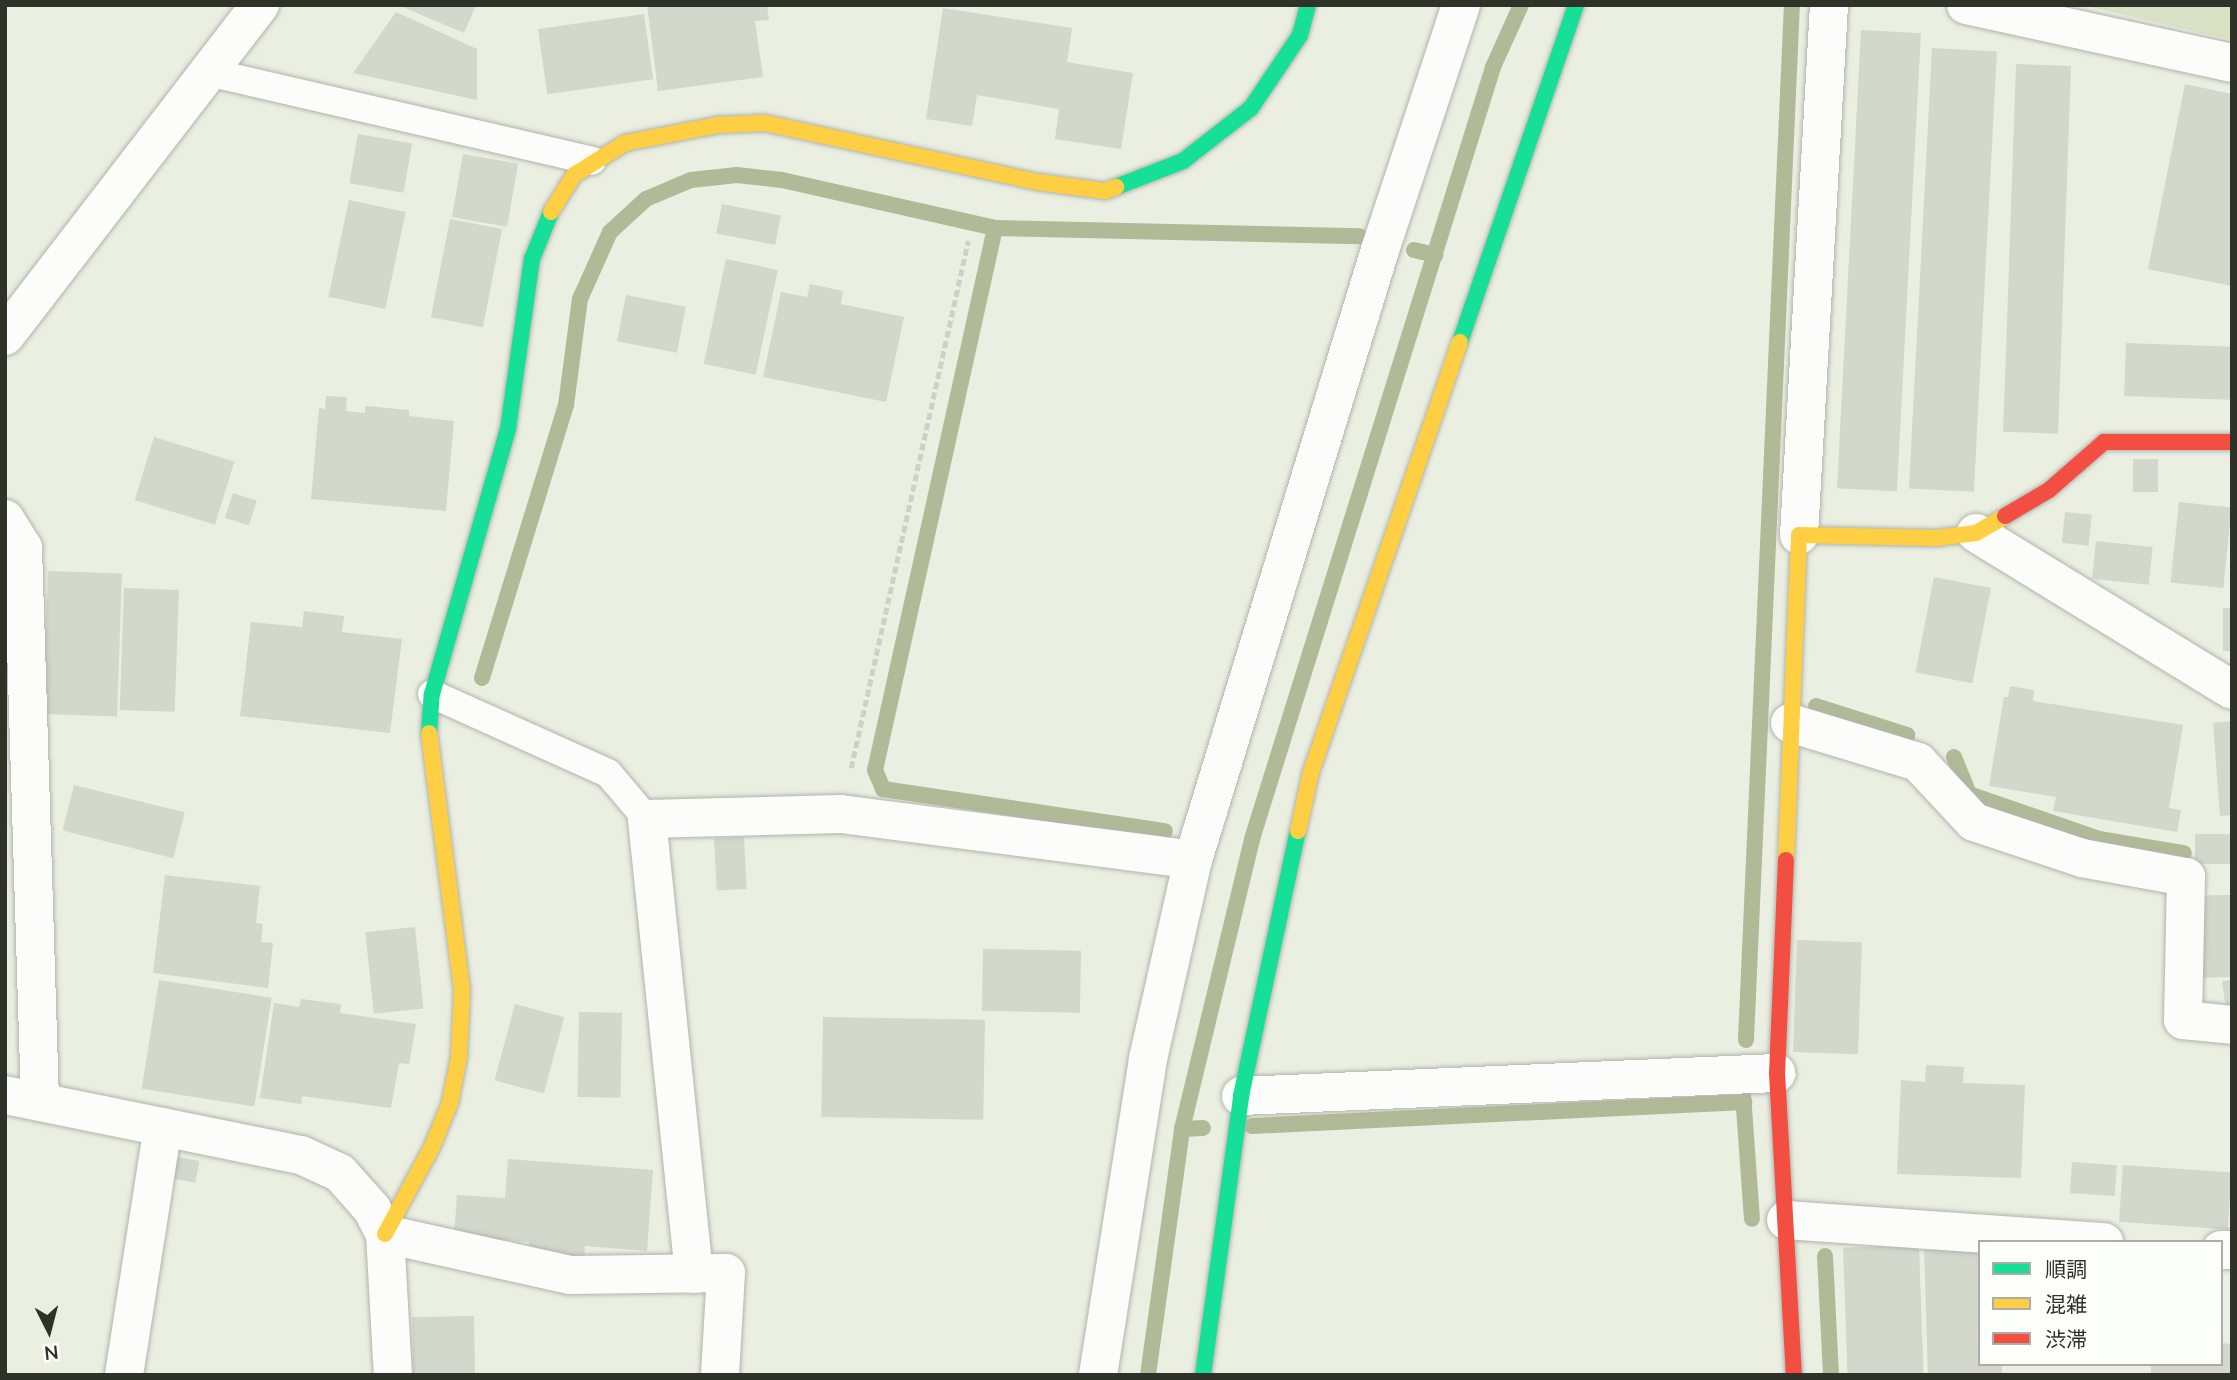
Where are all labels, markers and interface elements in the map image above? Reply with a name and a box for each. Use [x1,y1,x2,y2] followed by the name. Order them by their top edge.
[1978,1240,2223,1366] legend
[2045,1256,2087,1284] text: 順調
[2045,1291,2087,1319] text: 混雑
[14,1296,84,1366] north arrow
[2045,1326,2087,1354] text: 渋滞
[43,1338,60,1366] text: N

